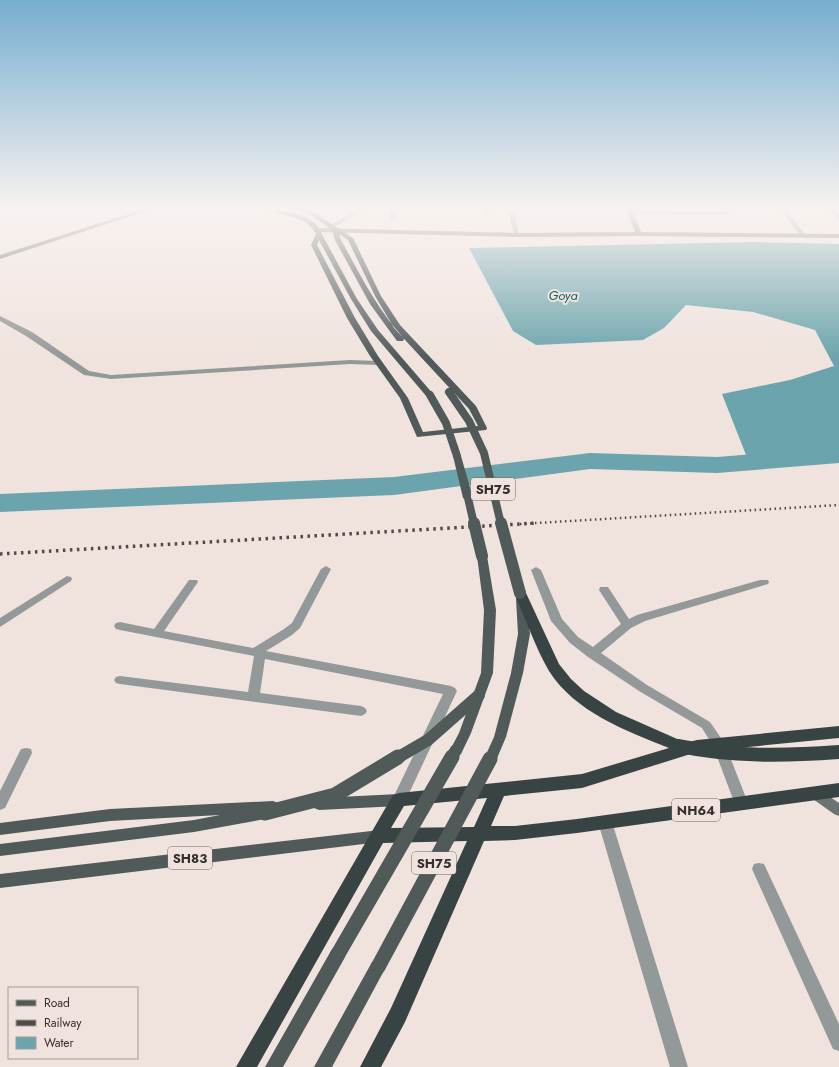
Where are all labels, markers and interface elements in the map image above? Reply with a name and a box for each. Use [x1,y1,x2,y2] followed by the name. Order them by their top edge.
[548,286,578,305] water label: Goya
[471,478,515,500] road number: SH75
[672,799,720,821] road number: NH64
[168,847,212,869] road number: SH83
[412,852,456,874] road number: SH75
[8,987,138,1059] legend
[44,994,70,1012] text: Road
[44,1014,82,1032] text: Railway
[44,1034,75,1052] text: Water

